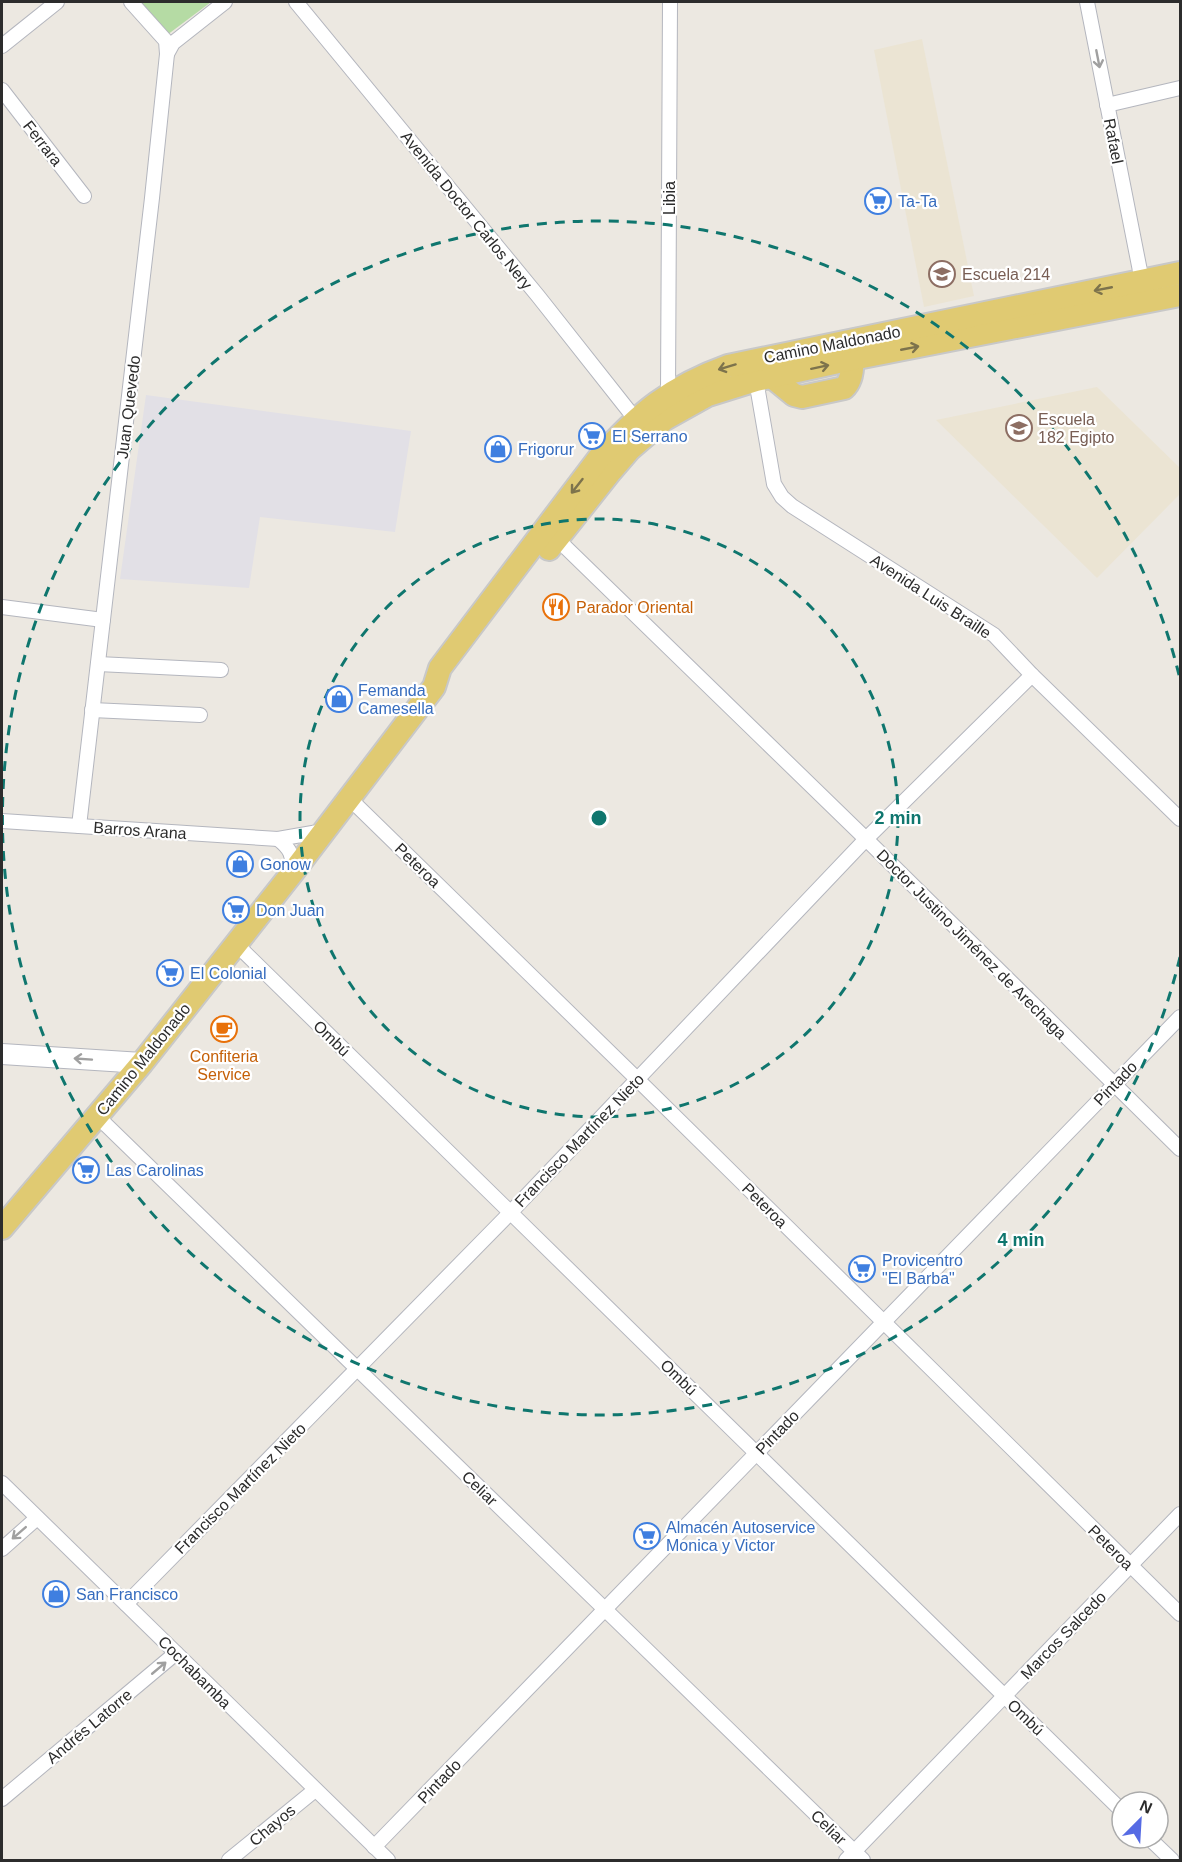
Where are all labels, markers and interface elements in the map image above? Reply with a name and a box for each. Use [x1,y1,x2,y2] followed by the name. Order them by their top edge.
[1093,49,1104,68] one-way arrow
[20,117,66,169] street label: Ferrara
[1101,117,1126,165] street label: Rafael
[398,128,536,293] street label: Avenida Doctor Carlos Nery
[661,181,678,215] street label: Libia
[863,186,893,216] supermarket icon: Ta-Ta
[898,193,937,210] place label: Ta-Ta
[927,259,957,289] school or university icon: Escuela 214
[962,266,1050,283] place label: Escuela 214
[1094,284,1113,295] one-way arrow
[762,323,902,366] street label: Camino Maldonado
[900,342,919,353] one-way arrow
[114,354,143,460] street label: Juan Quevedo
[810,360,829,372] one-way arrow
[718,362,737,373] one-way arrow
[1038,411,1115,446] place label: Escuela 182 Egipto
[1004,413,1034,443] school or university icon: Escuela 182 Egipto
[577,421,607,451] supermarket icon: El Serrano
[612,428,688,445] place label: El Serrano
[483,434,513,464] shop icon: Frigorur
[518,441,575,458] place label: Frigorur
[571,478,584,494] one-way arrow
[867,551,994,642] street label: Avenida Luis Braille
[541,592,571,622] restaurant icon: Parador Oriental
[576,599,693,616] place label: Parador Oriental
[358,682,434,717] place label: Femanda Camesella
[324,684,354,714] shop icon: Femanda Camesella
[589,808,609,828] centre of rings
[874,808,922,828] text: 2 min
[93,819,187,842] street label: Barros Arana
[392,840,444,891] street label: Peteroa
[874,846,1070,1043] street label: Doctor Justino Jiménez de Arechaga
[225,849,255,879] shop icon: Gonow
[260,856,311,873] place label: Gonow
[221,895,251,925] supermarket icon: Don Juan
[256,902,325,919] place label: Don Juan
[155,958,185,988] supermarket icon: El Colonial
[190,965,266,982] place label: El Colonial
[93,1000,194,1119] street label: Camino Maldonado
[209,1014,239,1044] cafe icon: Confiteria Service
[310,1017,353,1060] street label: Ombú
[190,1048,258,1083] place label: Confiteria Service
[74,1054,94,1065] one-way arrow
[1090,1058,1140,1109] street label: Pintado
[511,1070,647,1210] street label: Francisco Martínez Nieto
[71,1155,101,1185] supermarket icon: Las Carolinas
[106,1162,204,1179] place label: Las Carolinas
[739,1180,791,1231] street label: Peteroa
[997,1230,1045,1250] text: 4 min
[882,1252,963,1287] place label: Provicentro "El Barba"
[847,1254,877,1284] supermarket icon: Provicentro "El Barba"
[657,1356,700,1399] street label: Ombú
[752,1407,802,1458] street label: Pintado
[171,1419,309,1557] street label: Francisco Martínez Nieto
[459,1468,501,1509] street label: Celiar
[666,1519,816,1554] place label: Almacén Autoservice Monica y Victor
[632,1521,662,1551] supermarket icon: Almacén Autoservice Monica y Victor
[1085,1522,1137,1573] street label: Peteroa
[12,1526,27,1540] one-way arrow
[41,1579,71,1609] shop icon: San Francisco
[76,1586,178,1603] place label: San Francisco
[1017,1588,1109,1683] street label: Marcos Salcedo
[155,1633,234,1712] street label: Cochabamba
[151,1661,167,1674] one-way arrow
[43,1686,135,1767] street label: Andrés Latorre
[1004,1696,1047,1739] street label: Ombú
[414,1756,464,1807] street label: Pintado
[1110,1790,1170,1850] north arrow
[1137,1797,1155,1817] text: N
[246,1801,299,1849] street label: Chayos
[808,1807,850,1848] street label: Celiar

